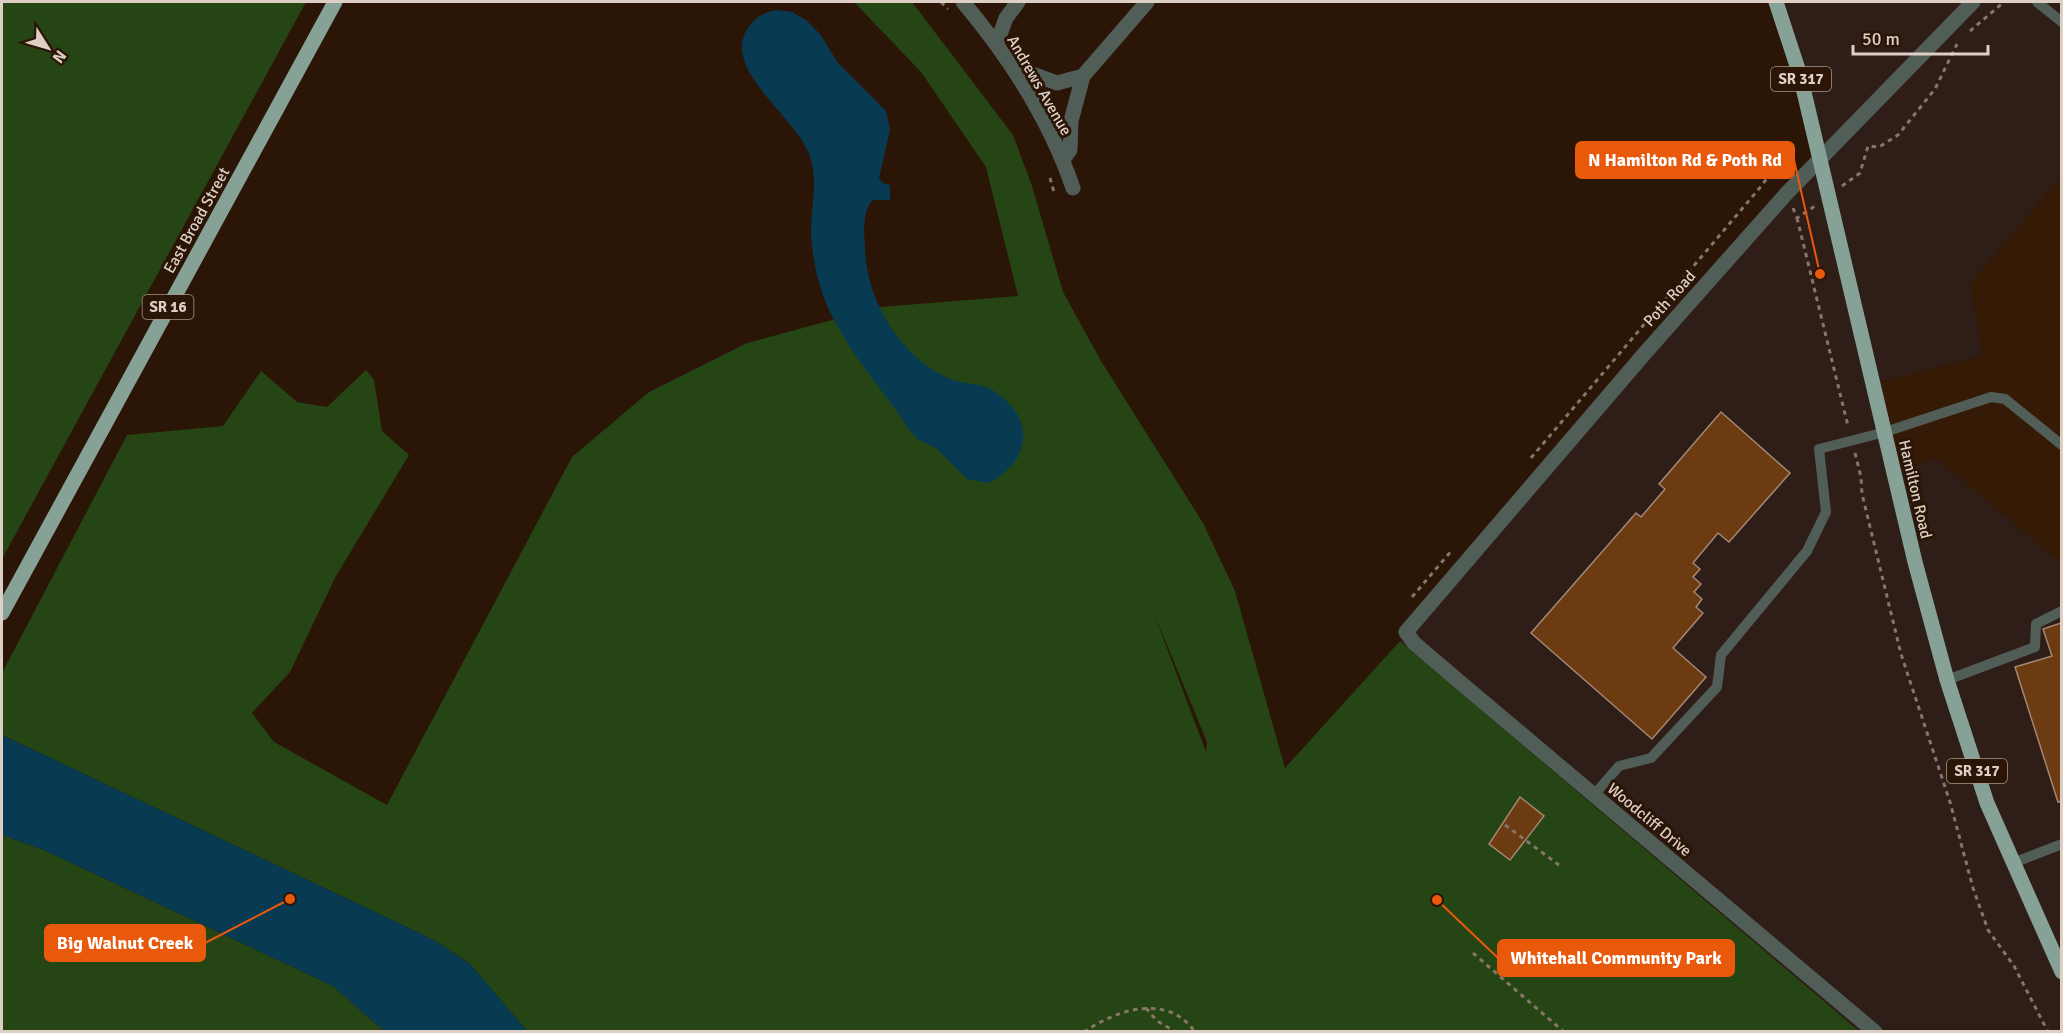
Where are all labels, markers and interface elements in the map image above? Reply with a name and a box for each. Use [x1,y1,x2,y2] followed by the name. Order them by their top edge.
[18,18,78,78] north arrow
[1853,18,1988,56] scale bar
[1862,28,1900,50] text: 50 m
[1002,32,1076,139] street label: Andrews Avenue
[48,46,71,67] text: N
[1771,67,1831,91] road number: SR 317
[1576,142,1794,178] callout: N Hamilton Rd & Poth Rd
[1588,149,1782,171] text: N Hamilton Rd & Poth Rd
[159,164,234,277] street label: East Broad Street
[1639,266,1700,331] street label: Poth Road
[142,295,194,319] road number: SR 16
[1894,438,1936,541] street label: Hamilton Road
[1947,759,2007,783] road number: SR 317
[1603,779,1696,861] street label: Woodcliff Drive
[45,925,205,961] callout: Big Walnut Creek
[57,932,194,954] text: Big Walnut Creek
[1498,940,1734,976] callout: Whitehall Community Park
[1510,947,1722,969] text: Whitehall Community Park

